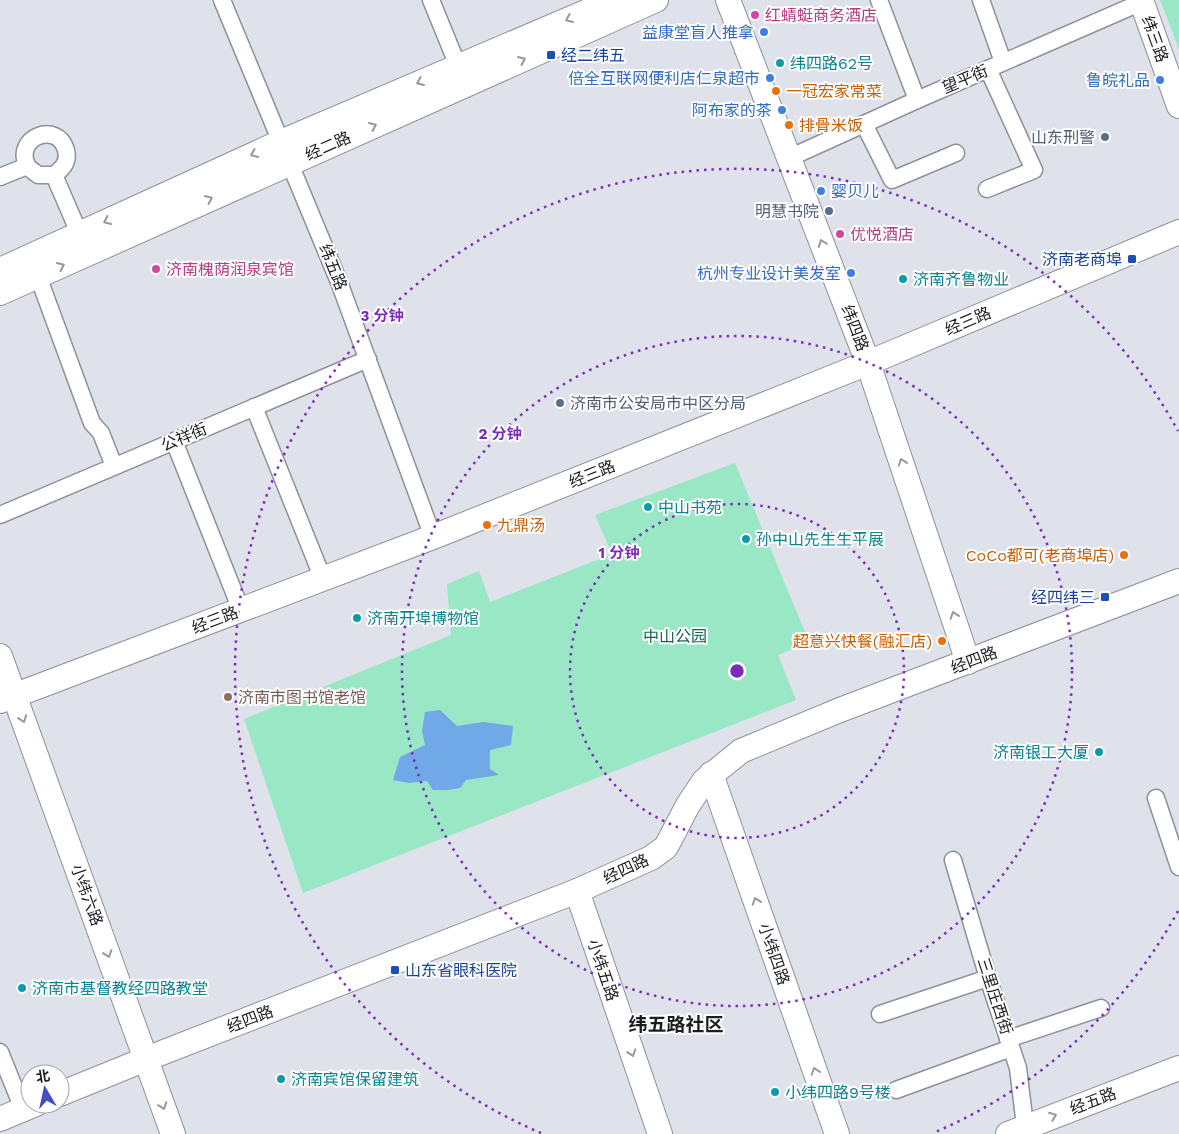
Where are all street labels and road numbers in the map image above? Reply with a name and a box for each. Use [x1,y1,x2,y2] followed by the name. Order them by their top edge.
[1138,13,1172,65] street label: 纬三路
[939,61,991,97] street label: 望平街
[302,128,354,164] street label: 经二路
[315,241,351,293] street label: 纬五路
[838,302,872,354] street label: 纬四路
[942,303,994,339] street label: 经三路
[158,419,210,455] street label: 公祥街
[566,456,618,492] street label: 经三路
[189,603,241,637] street label: 经三路
[948,643,1000,677] street label: 经四路
[600,850,652,888] street label: 经四路
[67,862,107,928] street label: 小纬六路
[755,921,793,987] street label: 小纬四路
[584,937,622,1003] street label: 小纬五路
[974,955,1016,1037] street label: 三里庄西街
[224,1002,276,1036] street label: 经四路
[1067,1084,1119,1118] street label: 经五路

